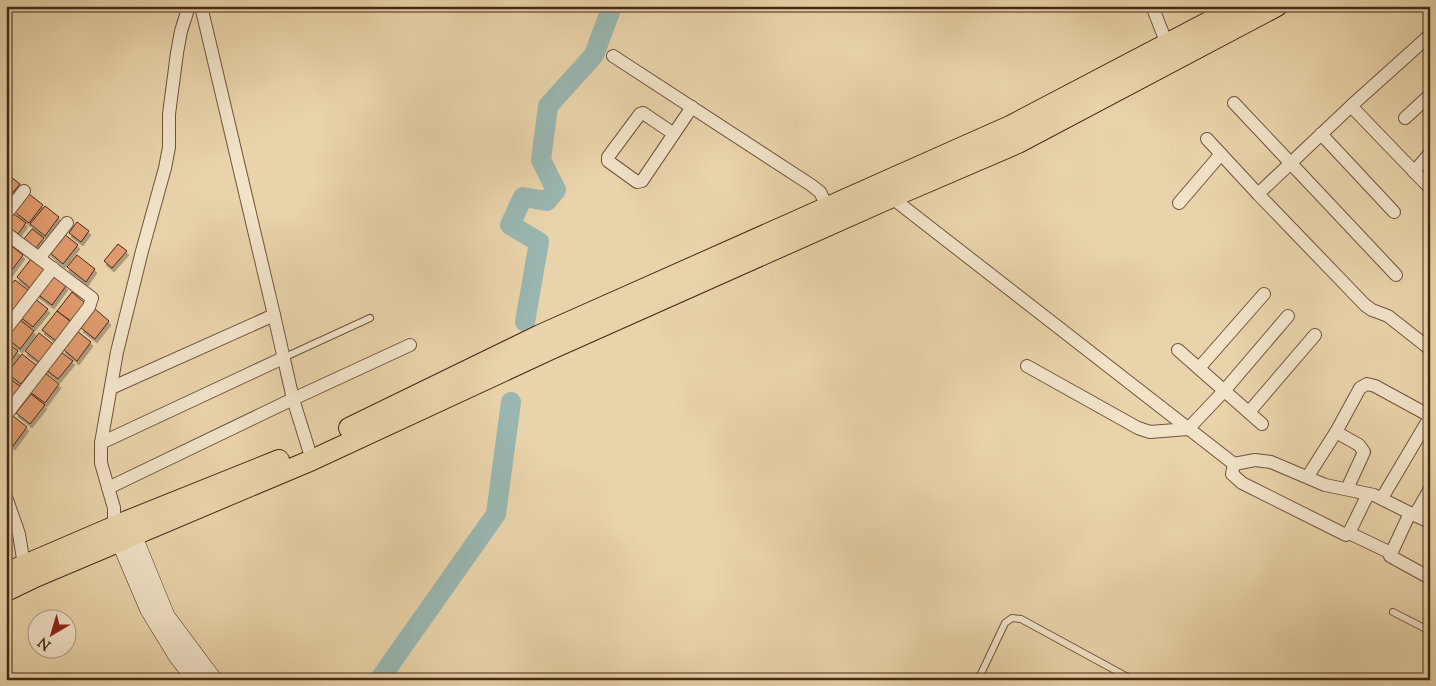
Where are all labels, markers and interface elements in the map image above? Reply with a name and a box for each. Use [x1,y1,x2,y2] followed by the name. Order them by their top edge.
[28,608,78,658] north arrow
[35,631,56,654] text: N

